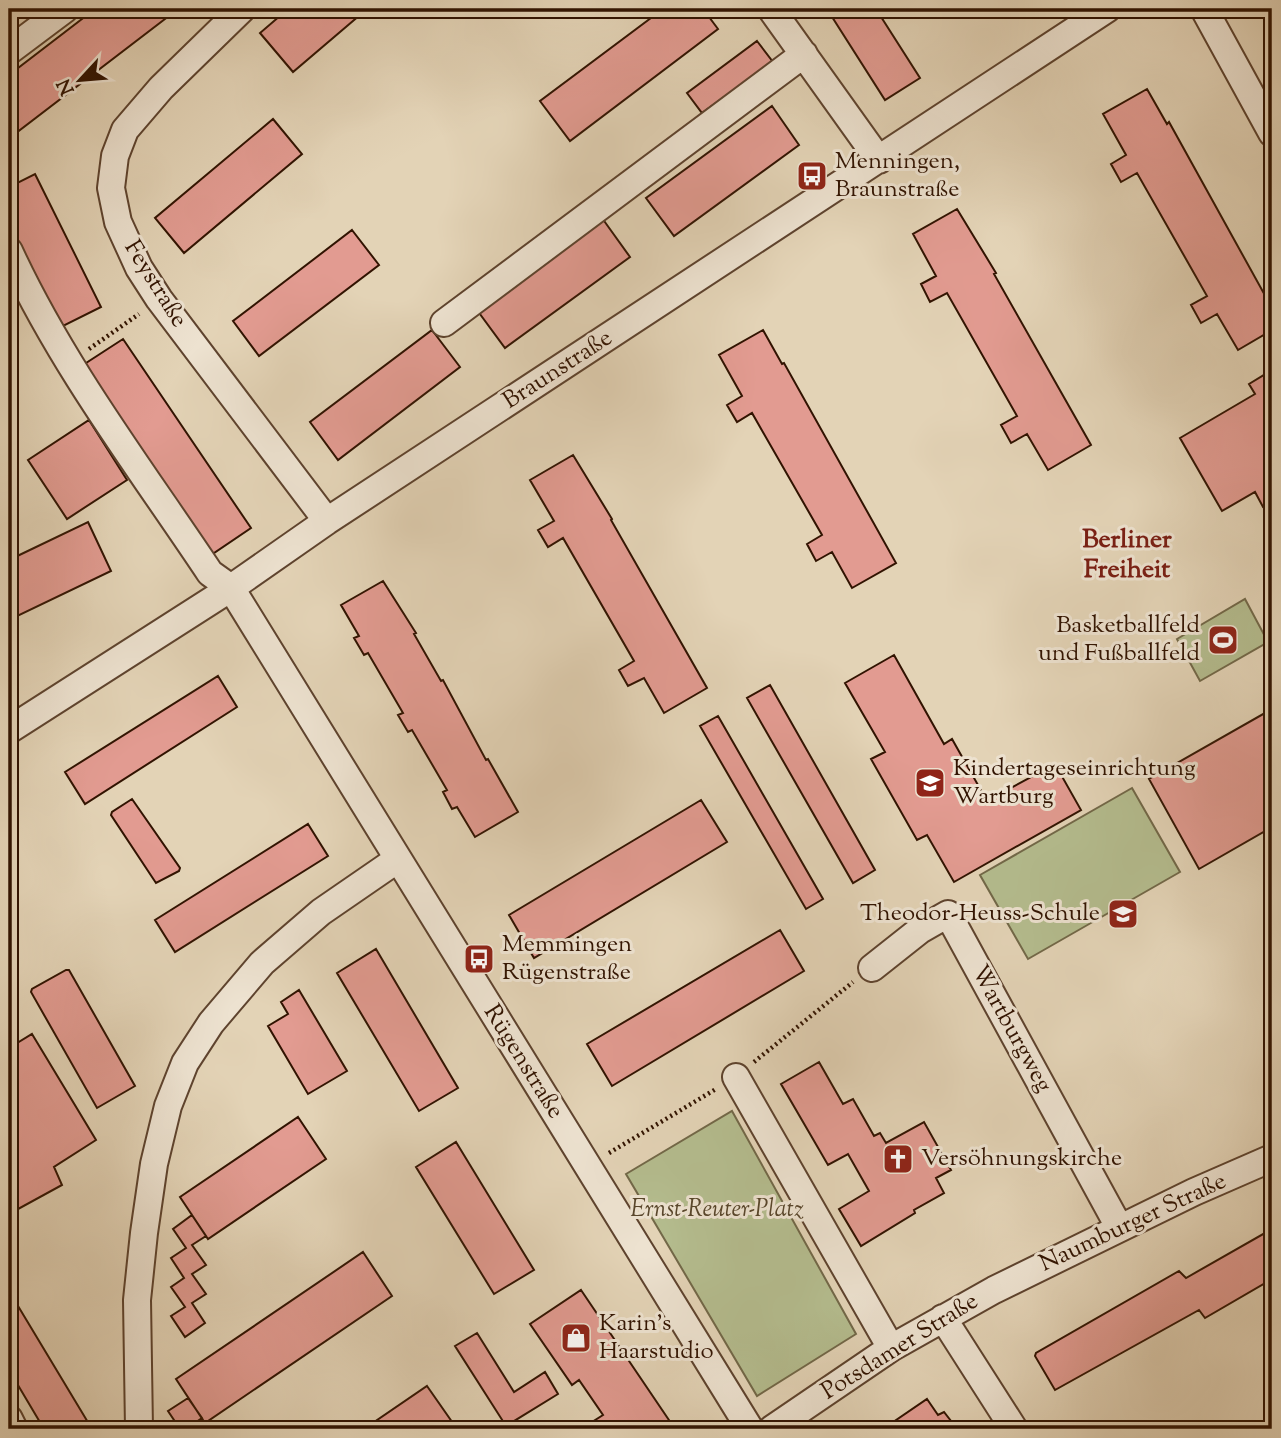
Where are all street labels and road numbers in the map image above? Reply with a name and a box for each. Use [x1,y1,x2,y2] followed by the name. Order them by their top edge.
[115,234,195,334] street label: Feystraße
[497,322,619,418] street label: Braunstraße
[962,959,1060,1099] street label: Wartburgweg
[474,998,572,1126] street label: Rügenstraße
[1034,1165,1232,1281] street label: Naumburger Straße
[815,1285,985,1409] street label: Potsdamer Straße

